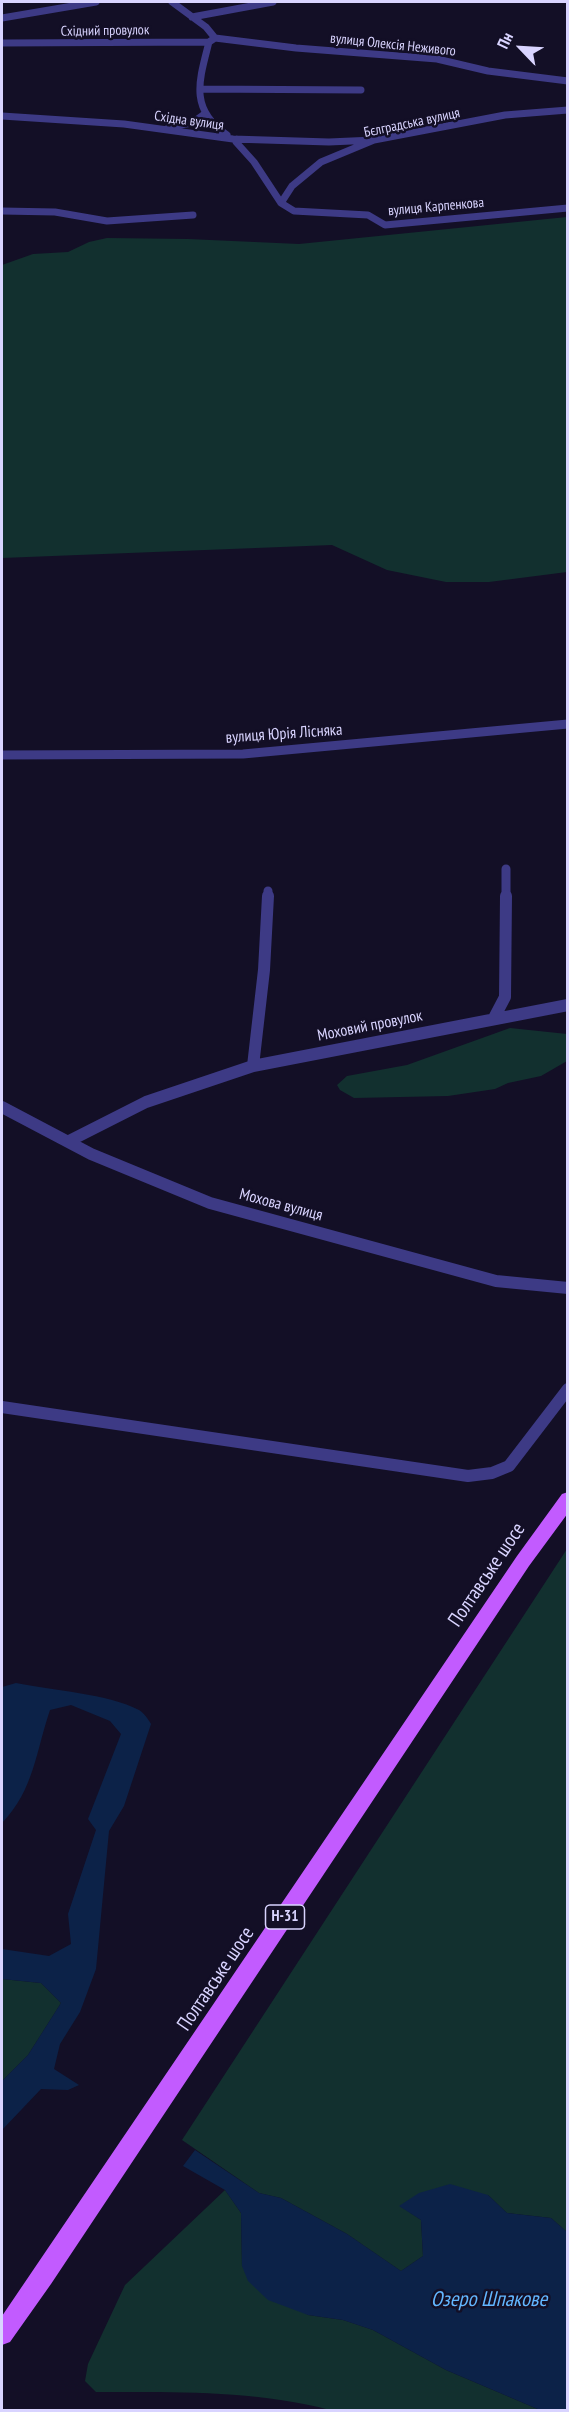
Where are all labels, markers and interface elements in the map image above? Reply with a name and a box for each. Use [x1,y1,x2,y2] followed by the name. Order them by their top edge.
[491,18,551,78] north arrow
[61,22,149,40] street label: Східний провулок
[492,29,517,52] text: Пн
[329,30,457,60] street label: вулиця Олексія Неживого
[363,105,461,141] street label: Бєлградська вулиця
[153,108,225,134] street label: Східна вулиця
[387,194,485,220] street label: вулиця Карпенкова
[225,720,343,748] street label: вулиця Юрія Лісняка
[316,1006,424,1046] street label: Моховий провулок
[237,1185,325,1225] street label: Мохова вулиця
[443,1519,531,1631] street label: Полтавське шосе
[266,1905,304,1929] road number: Н-31
[172,1923,260,2035] street label: Полтавське шосе
[431,2287,547,2313] water label: Озеро Шпакове

